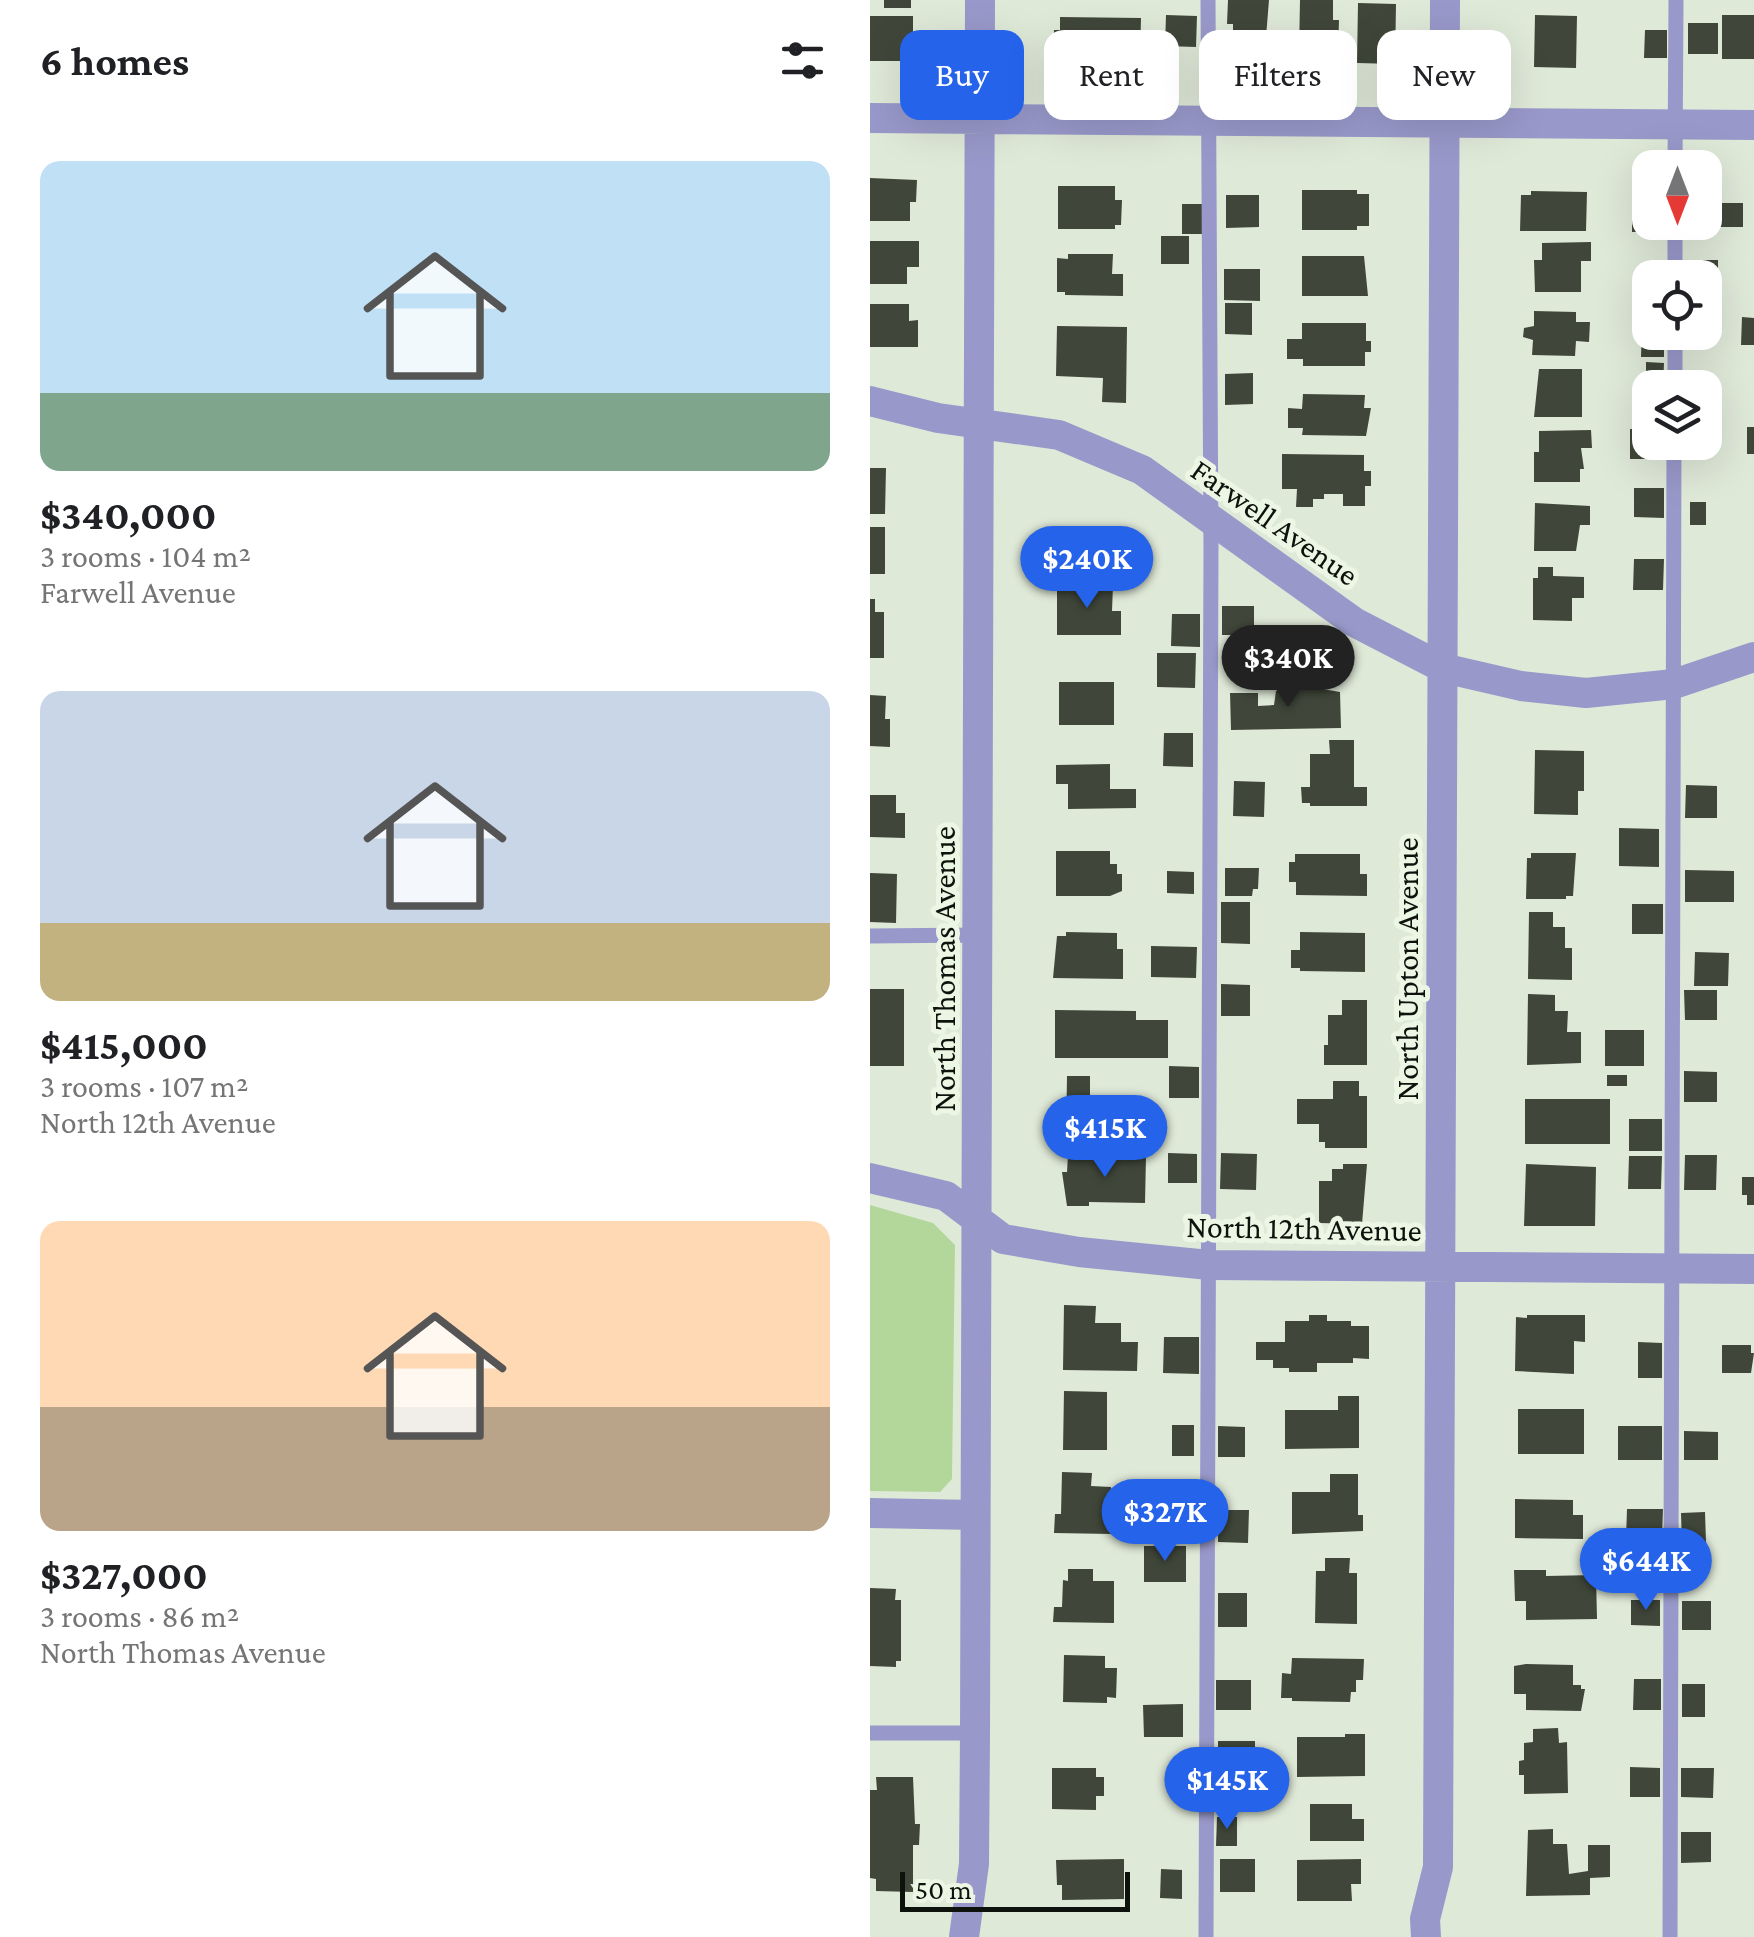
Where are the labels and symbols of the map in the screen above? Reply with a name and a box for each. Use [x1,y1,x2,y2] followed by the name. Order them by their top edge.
[1632,150,1722,240] north arrow
[1185,451,1365,593] street label: Farwell Avenue
[1017,526,1157,611] pin: $240K
[1218,625,1358,710] pin: $340K
[926,826,962,1112] street label: North Thomas Avenue
[1389,837,1425,1101] street label: North Upton Avenue
[1035,1095,1175,1180] pin: $415K
[1186,1208,1422,1248] street label: North 12th Avenue
[1095,1479,1235,1564] pin: $327K
[1576,1528,1716,1613] pin: $644K
[1157,1747,1297,1832] pin: $145K
[900,1867,1130,1912] scale bar

